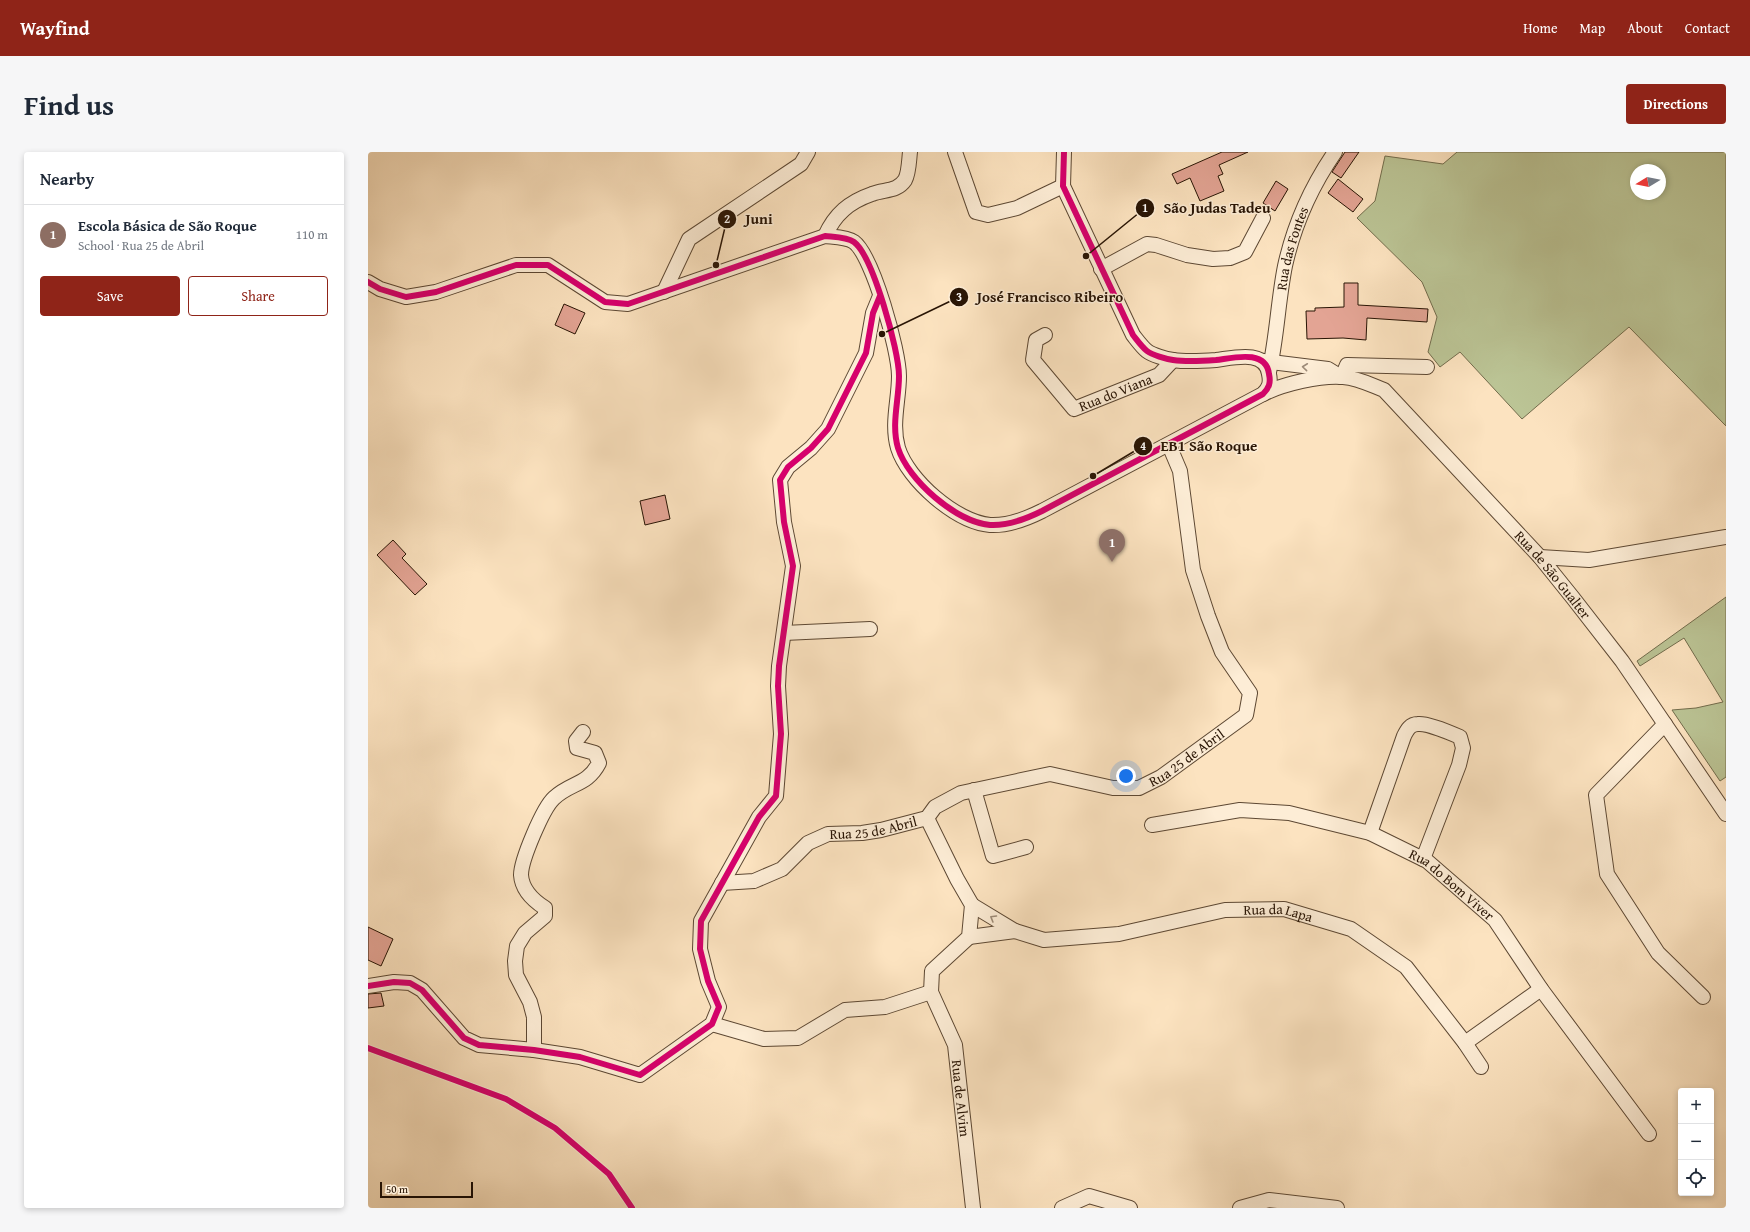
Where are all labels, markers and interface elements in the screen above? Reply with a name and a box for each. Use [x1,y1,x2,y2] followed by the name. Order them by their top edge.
[20,14,90,42] text: Wayfind
[1523,18,1558,38] text: Home
[1580,18,1605,38] text: Map
[1627,18,1663,38] text: About
[1685,18,1730,38] text: Contact
[24,84,114,125] text: Find us
[1626,84,1726,124] button: Directions
[1630,164,1666,200] north arrow
[40,166,94,191] text: Nearby
[1135,194,1278,221] callout: São Judas Tadeu
[1163,197,1271,218] text: São Judas Tadeu
[1142,199,1148,216] text: 1
[1271,203,1313,292] street label: Rua das Fontes
[717,206,781,233] callout: Juni
[742,208,773,229] text: Juni
[724,210,730,227] text: 2
[78,215,257,236] text: Escola Básica de São Roque
[50,225,56,244] text: 1
[296,225,328,244] text: 110 m
[78,236,204,255] text: School · Rua 25 de Abril
[40,276,180,316] button: Save
[188,276,328,316] button: Share
[949,283,1131,310] callout: José Francisco Ribeiro
[974,286,1123,307] text: José Francisco Ribeiro
[956,288,962,305] text: 3
[1302,362,1308,371] one-way arrow
[1076,369,1155,416] street label: Rua do Viana
[1133,433,1266,460] callout: EB1 São Roque
[1161,435,1257,456] text: EB1 São Roque
[1140,437,1146,454] text: 4
[1510,526,1596,623] street label: Rua de São Gualter
[1099,529,1125,562] pin: 1
[1145,724,1228,792] street label: Rua 25 de Abril
[1116,766,1136,786] your location
[829,811,919,844] street label: Rua 25 de Abril
[1406,844,1499,925] street label: Rua do Bom Viver
[1243,899,1316,927] street label: Rua da Lapa
[990,916,997,923] one-way arrow
[947,1059,975,1138] street label: Rua de Alvim
[1678,1088,1714,1196] map controls
[1678,1088,1714,1124] button: +
[1678,1124,1714,1160] button: −
[1678,1160,1714,1196] button: locate
[380,1180,473,1199] scale bar
[386,1181,408,1197] text: 50 m

